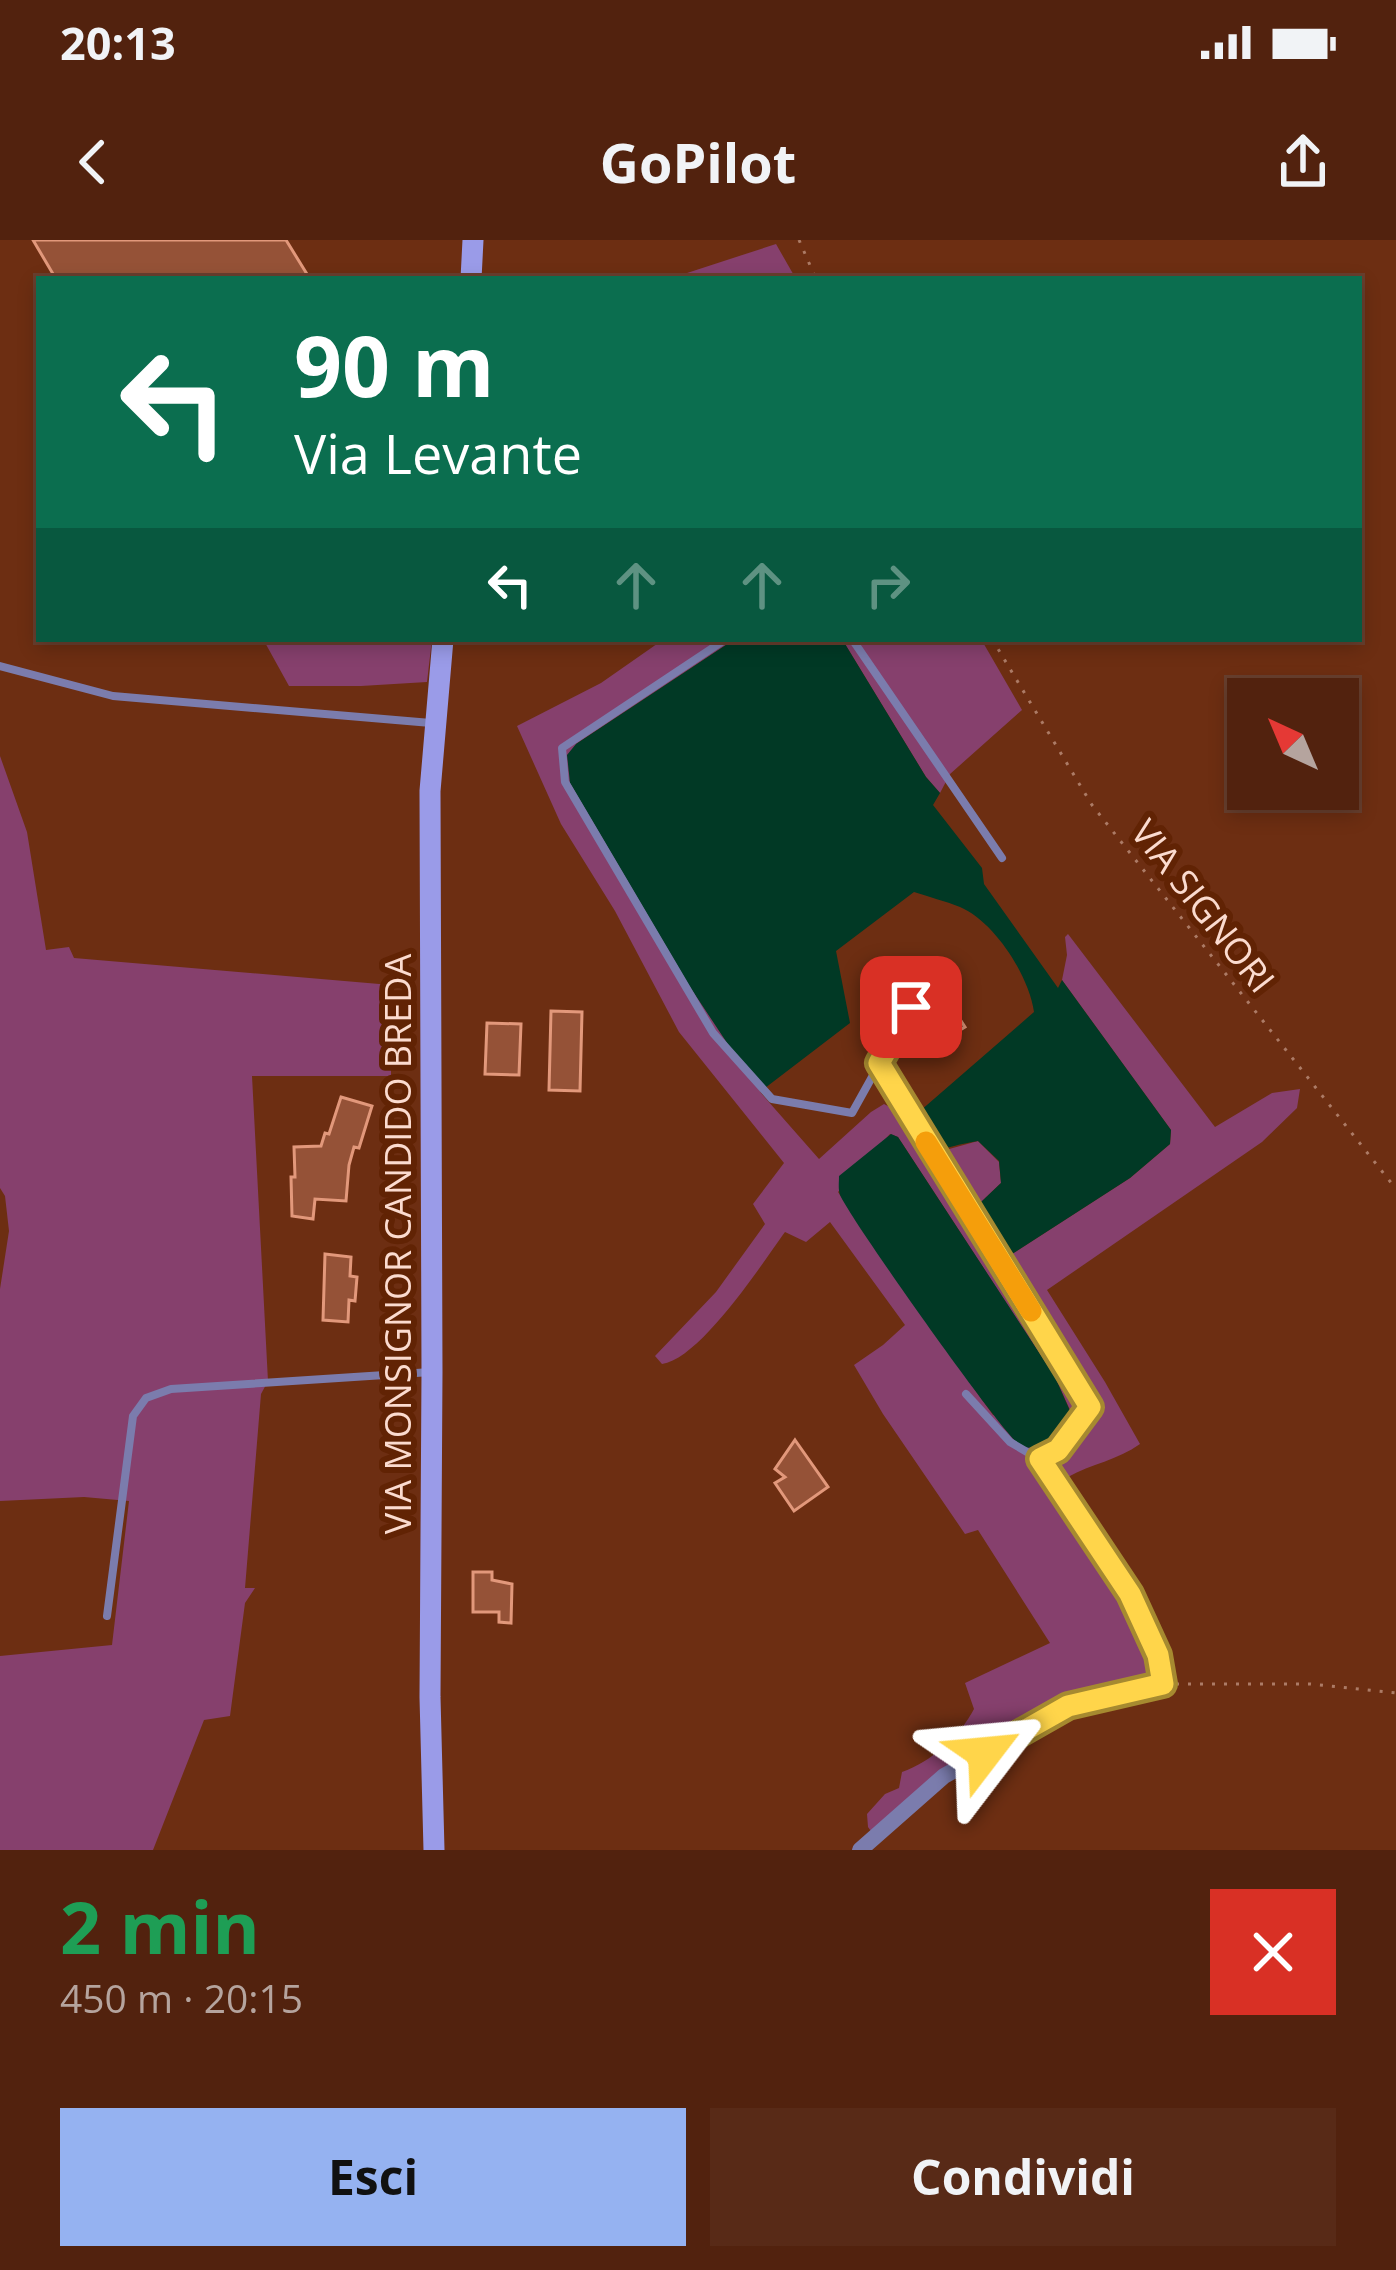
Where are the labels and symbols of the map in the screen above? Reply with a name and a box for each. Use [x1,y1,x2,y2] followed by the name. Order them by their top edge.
[1227,678,1359,810] north arrow
[1120,809,1286,1002] street label: VIA SIGNORI
[373,954,422,1534] street label: VIA MONSIGNOR CANDIDO BREDA
[860,956,962,1058] pin
[922,1690,1048,1816] position arrow

